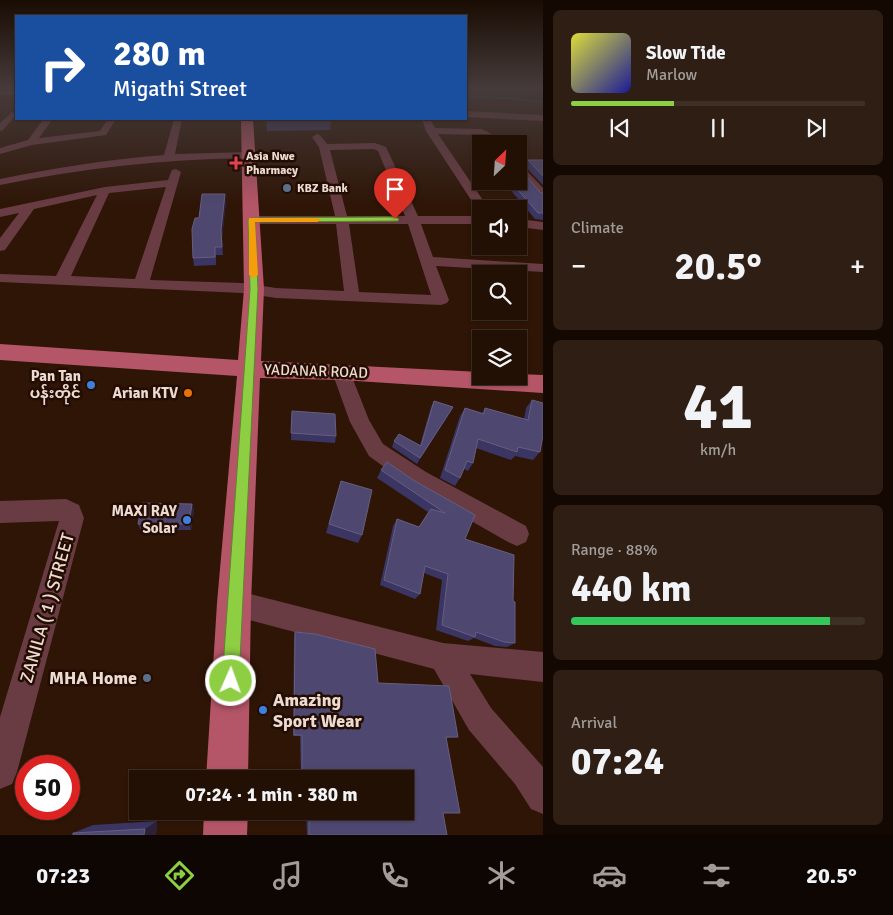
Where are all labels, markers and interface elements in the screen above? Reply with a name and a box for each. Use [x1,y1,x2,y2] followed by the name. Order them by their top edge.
[113,32,206,75] text: 280 m
[30,35,95,100] icon: right
[646,41,726,65] text: Slow Tide
[646,65,697,85] text: Marlow
[113,75,247,102] text: Migathi Street
[606,114,634,142] icon: previous
[704,114,732,142] icon: pause
[802,114,830,142] icon: next
[472,135,528,190] north arrow
[472,135,527,385] map controls
[246,149,298,178] place label: Asia Nwe Pharmacy
[230,157,242,169] marker: Asia Nwe Pharmacy
[374,168,416,219] pin
[381,175,409,203] icon: arrive
[297,181,349,196] place label: KBZ Bank
[281,182,293,194] marker: KBZ Bank
[472,200,527,255] button: sound
[571,218,624,238] text: Climate
[674,243,762,290] text: 20.5°
[571,249,586,283] text: −
[850,249,865,283] text: +
[472,265,527,320] button: search
[472,330,527,385] button: layers
[264,360,368,382] street label: YADANAR ROAD
[30,367,81,405] place label: Pan Tan ပန်းတိုင်
[683,367,753,447] text: 41
[85,379,97,391] marker: Pan Tan ပန်းတိုင်
[112,384,178,402] place label: Arian KTV
[182,387,194,399] marker: Arian KTV
[700,440,736,460] text: km/h
[111,502,178,537] place label: MAXI RAY Solar
[181,514,193,526] marker: MAXI RAY Solar
[15,530,79,685] street label: ZANILA ( 1 ) STREET
[571,540,657,560] text: Range · 88%
[571,565,692,612] text: 440 km
[204,654,256,706] position arrow
[49,667,137,689] place label: MHA Home
[141,672,153,684] marker: MHA Home
[273,689,362,732] place label: Amazing Sport Wear
[257,704,269,716] marker: Amazing Sport Wear
[571,713,617,733] text: Arrival
[571,738,664,785] text: 07:24
[15,755,80,820] speed limit sign: 50
[185,783,358,807] text: 07:24 · 1 min · 380 m
[162,858,197,893] icon: directions
[270,858,305,893] icon: music
[377,858,412,893] icon: phone
[484,858,519,893] icon: climate
[592,858,627,893] icon: car
[699,858,734,893] icon: filters
[36,862,90,889] text: 07:23
[806,862,857,889] text: 20.5°

